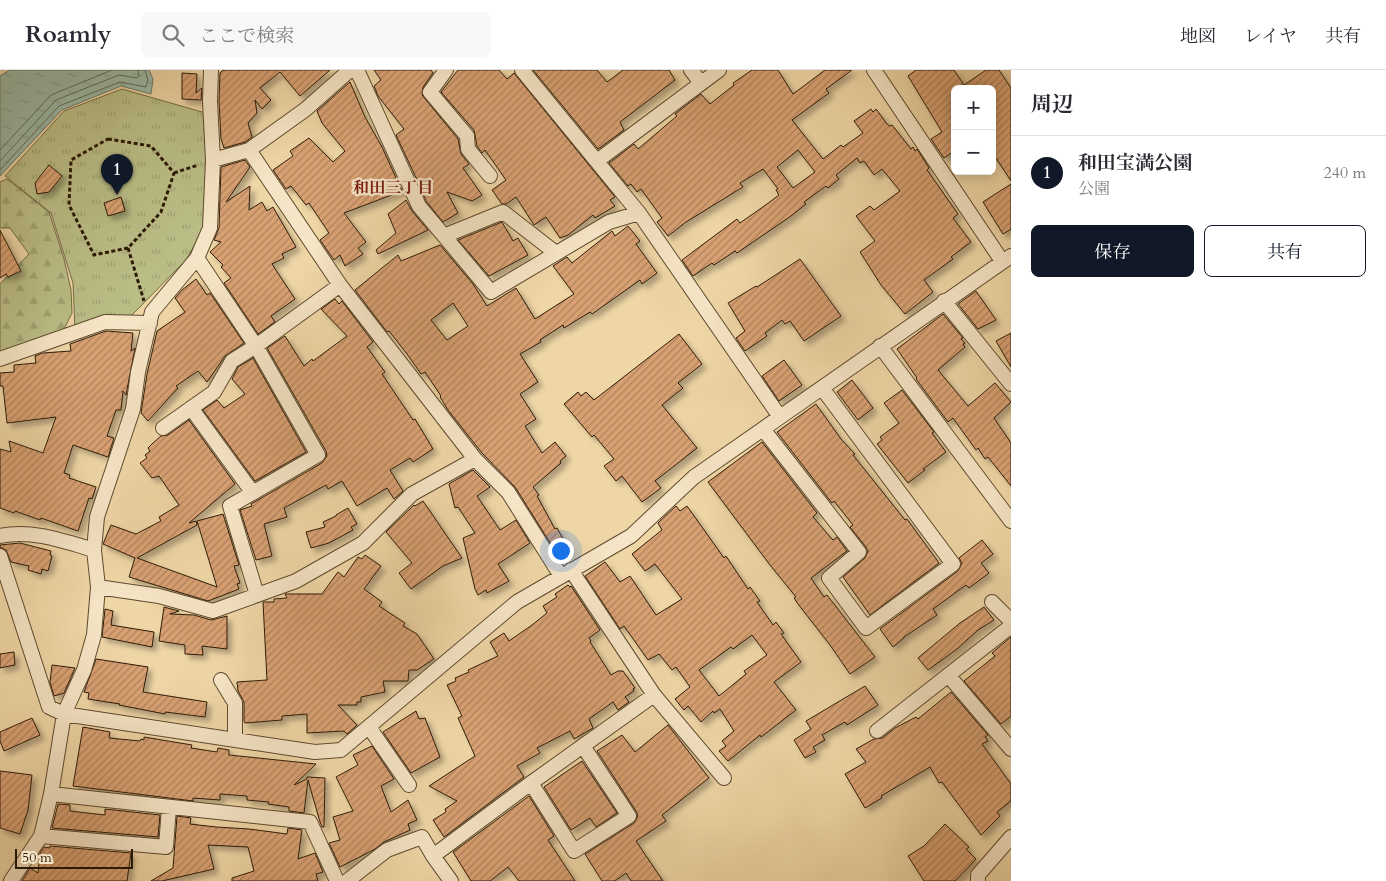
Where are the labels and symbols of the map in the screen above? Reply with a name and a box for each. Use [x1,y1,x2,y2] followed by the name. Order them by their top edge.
[101,154,133,195] pin: 1
[353,177,433,199] district label: 和田三丁目
[548,538,574,564] your location
[15,846,132,869] scale bar

